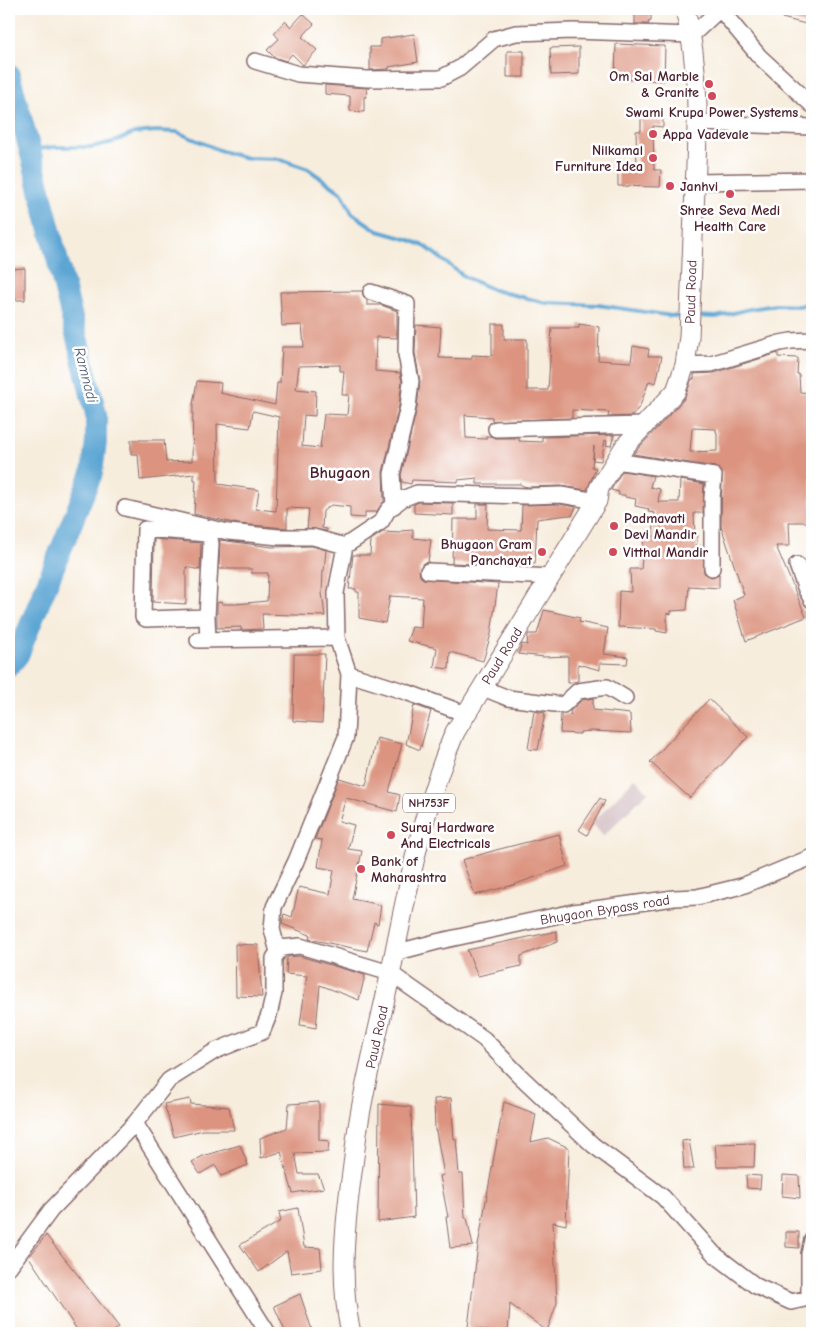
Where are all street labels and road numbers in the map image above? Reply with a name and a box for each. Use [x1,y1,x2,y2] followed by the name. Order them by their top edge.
[681,260,701,324] street label: Paud Road
[478,624,526,688] street label: Paud Road
[403,794,455,812] road number: NH753F
[539,891,671,929] street label: Bhugaon Bypass road
[362,1004,392,1070] street label: Paud Road

